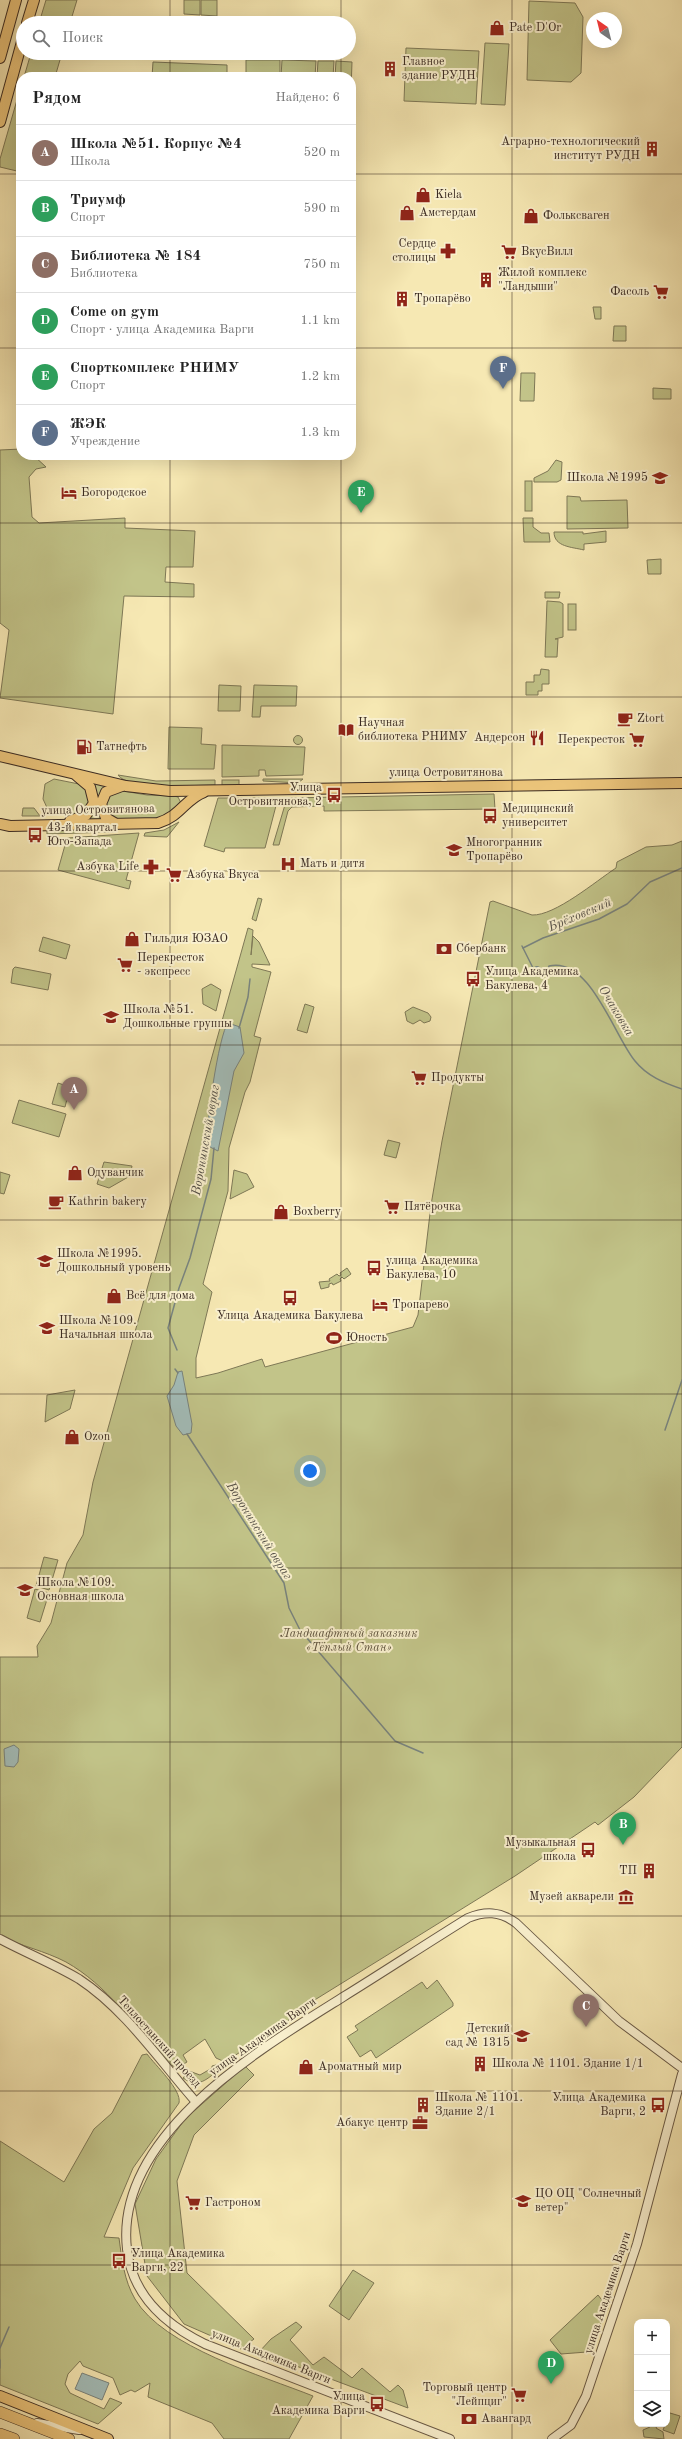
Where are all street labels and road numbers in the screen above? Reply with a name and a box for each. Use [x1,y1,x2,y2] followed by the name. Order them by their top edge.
[389,767,503,779] street label: улица Островитянова
[41,803,155,817] street label: улица Островитянова
[115,1994,203,2090] street label: Теплостанский проезд
[207,1996,319,2078] street label: улица Академика Варги
[583,2231,633,2355] street label: улица Академика Варги
[210,2328,332,2386] street label: улица Академика Варги

